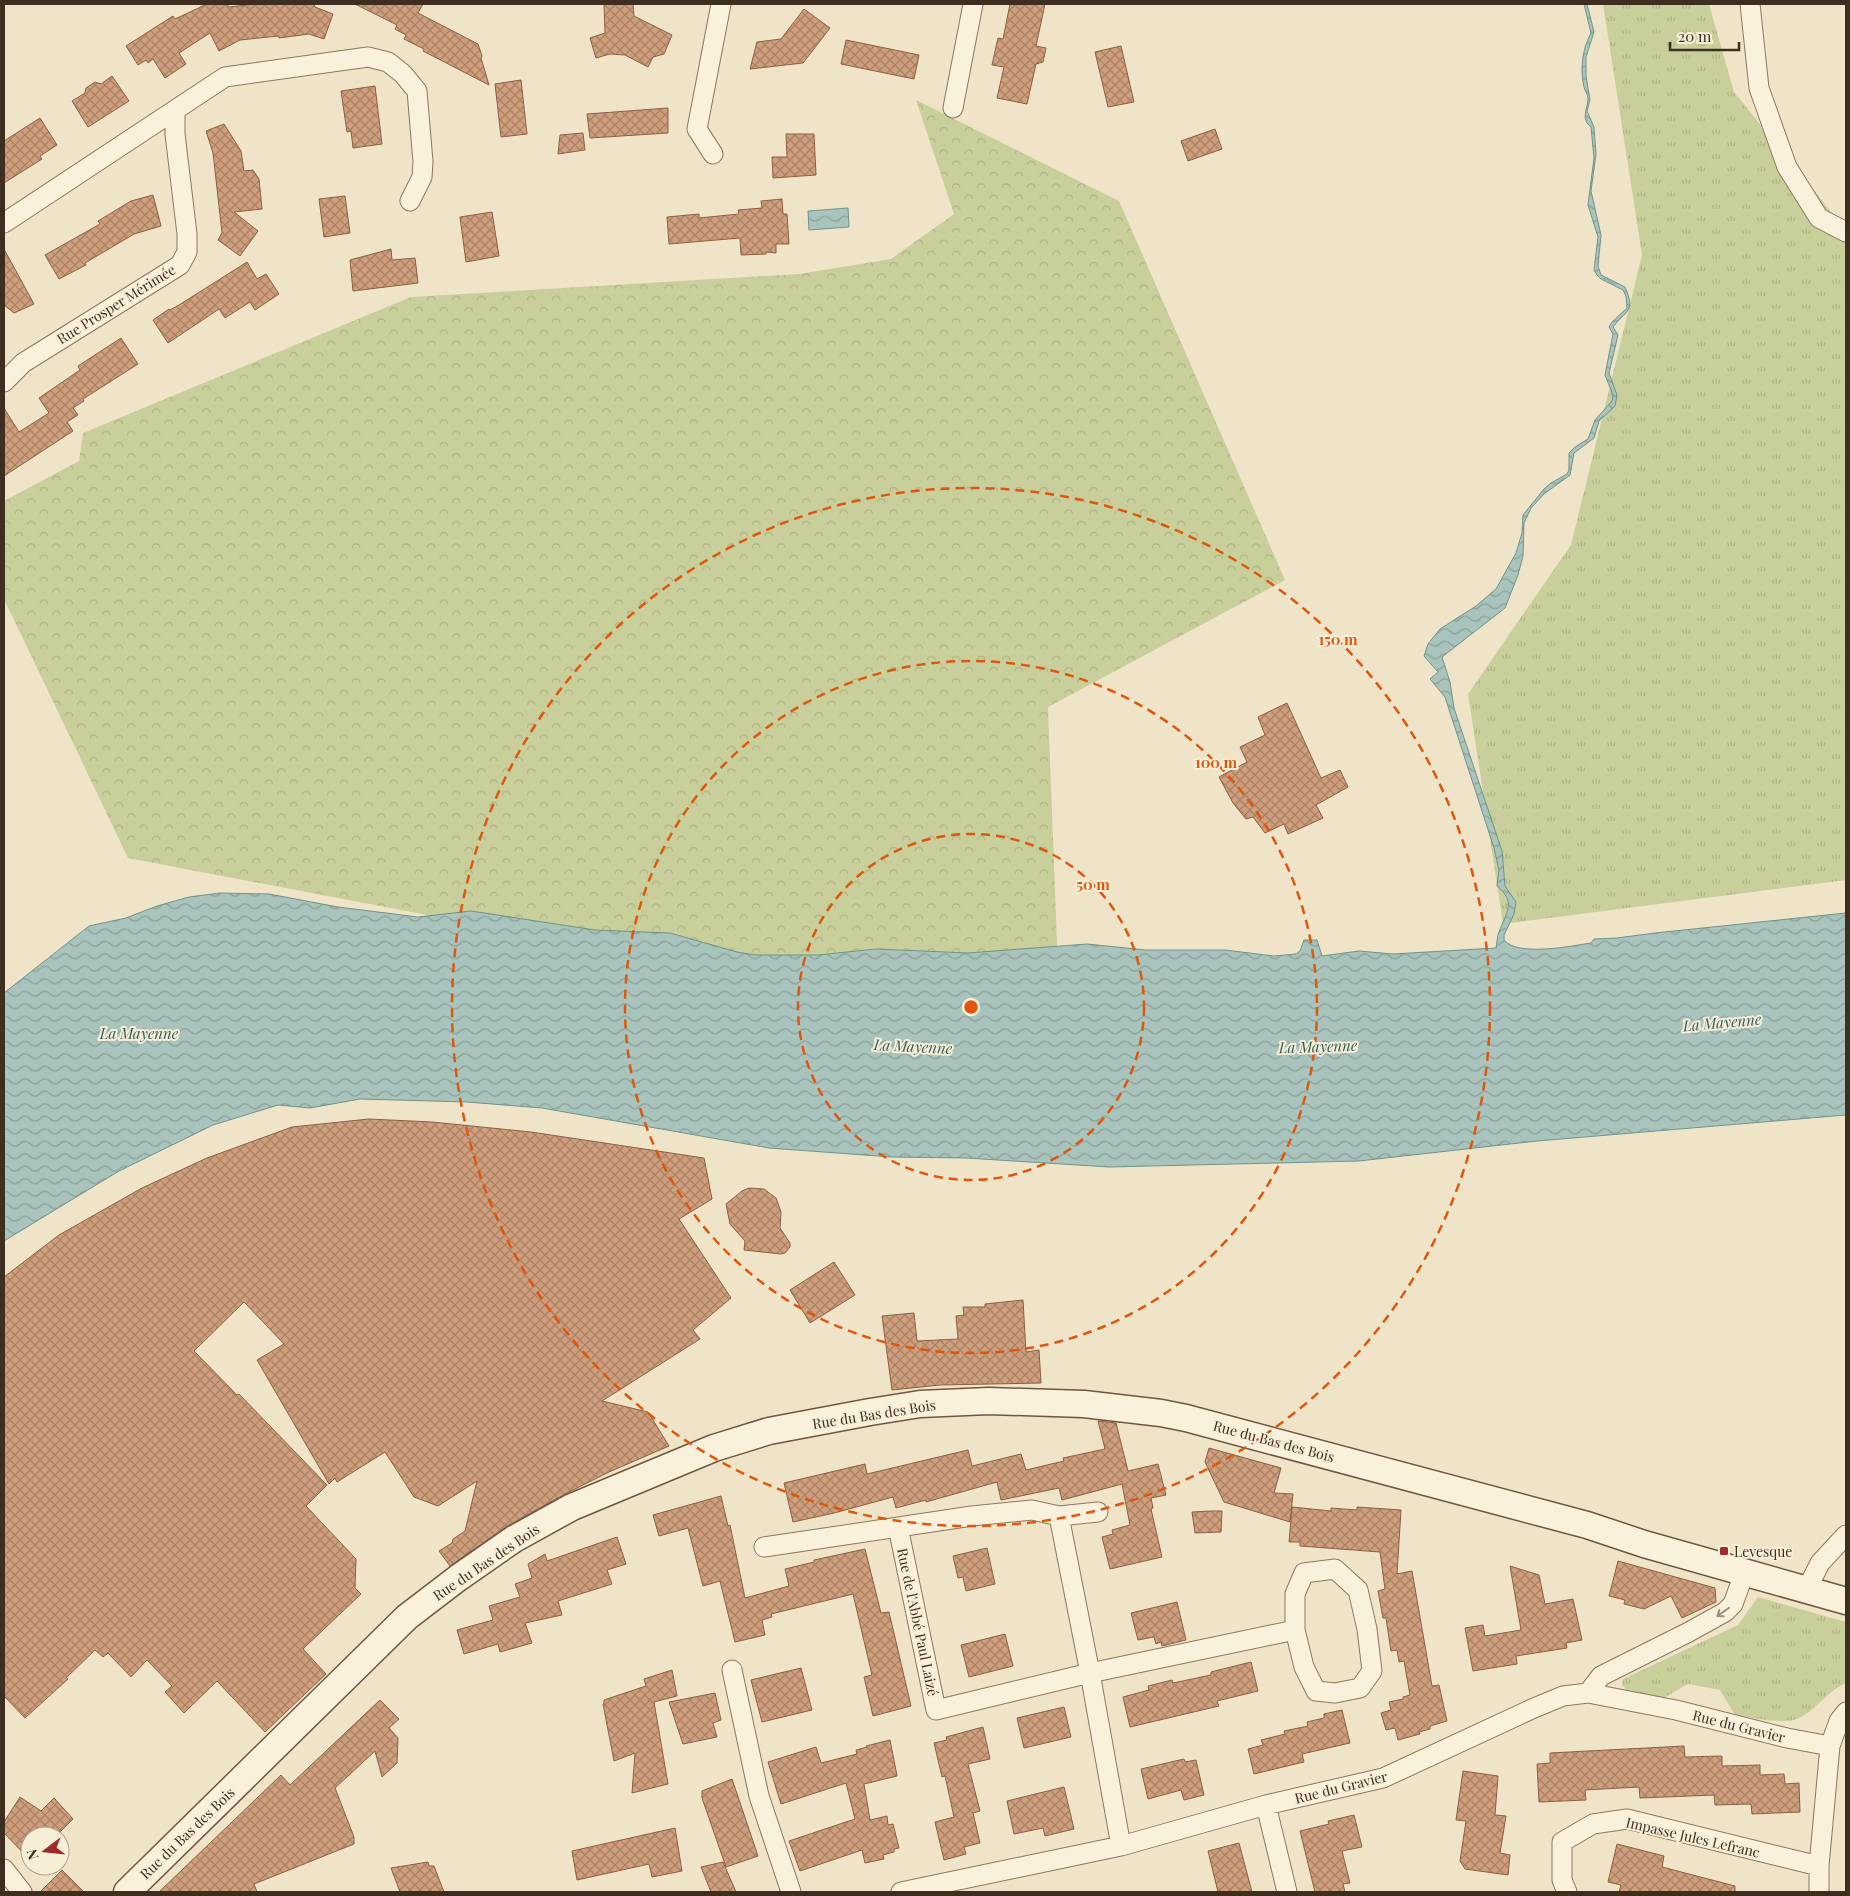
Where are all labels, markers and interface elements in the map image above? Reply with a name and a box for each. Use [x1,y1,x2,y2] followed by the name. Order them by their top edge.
[1670,20,1739,52] scale bar
[1678,26,1712,46] text: 20 m
[53,260,179,348] street label: Rue Prosper Mérimée
[1318,629,1358,649] text: 150 m
[1195,752,1238,772] text: 100 m
[1076,874,1110,894] text: 50 m
[962,998,980,1016] centre of rings
[1681,1009,1762,1035] water label: La Mayenne
[99,1023,179,1043] water label: La Mayenne
[872,1034,953,1058] water label: La Mayenne
[1277,1035,1358,1057] water label: La Mayenne
[811,1395,937,1433] street label: Rue du Bas des Bois
[1211,1416,1337,1466] street label: Rue du Bas des Bois
[429,1519,543,1605] street label: Rue du Bas des Bois
[1734,1542,1792,1561] place label: Levesque
[1718,1545,1730,1557] marker: Levesque
[893,1546,943,1698] street label: Rue de l'Abbé Paul Laizé
[1716,1607,1730,1617] one-way arrow
[1691,1705,1788,1747] street label: Rue du Gravier
[1293,1766,1390,1808] street label: Rue du Gravier
[136,1783,238,1883] street label: Rue du Bas des Bois
[1624,1812,1762,1862] street label: Impasse Jules Lefranc
[20,1826,70,1876] north arrow
[21,1847,43,1862] text: N

